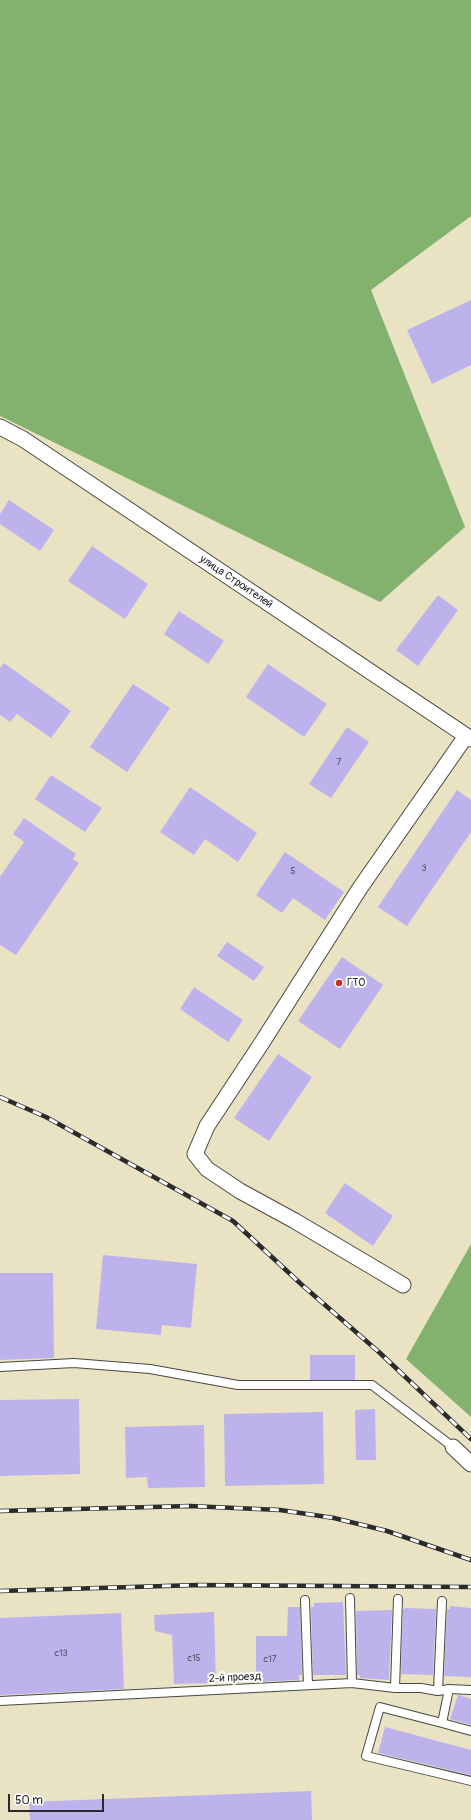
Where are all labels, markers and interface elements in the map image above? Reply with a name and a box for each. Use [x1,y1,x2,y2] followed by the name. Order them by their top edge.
[197,553,275,611] street label: улица Строителей
[337,758,341,768] house number: 7
[421,864,427,874] house number: 3
[291,867,295,877] house number: 5
[347,976,365,990] place label: ГТО
[334,978,344,988] marker: ГТО
[54,1649,68,1659] house number: с13
[188,1654,200,1664] house number: с15
[264,1655,276,1665] house number: с17
[208,1670,262,1686] street label: 2-й проезд
[10,1786,106,1812] scale bar
[15,1793,43,1808] text: 50 m

